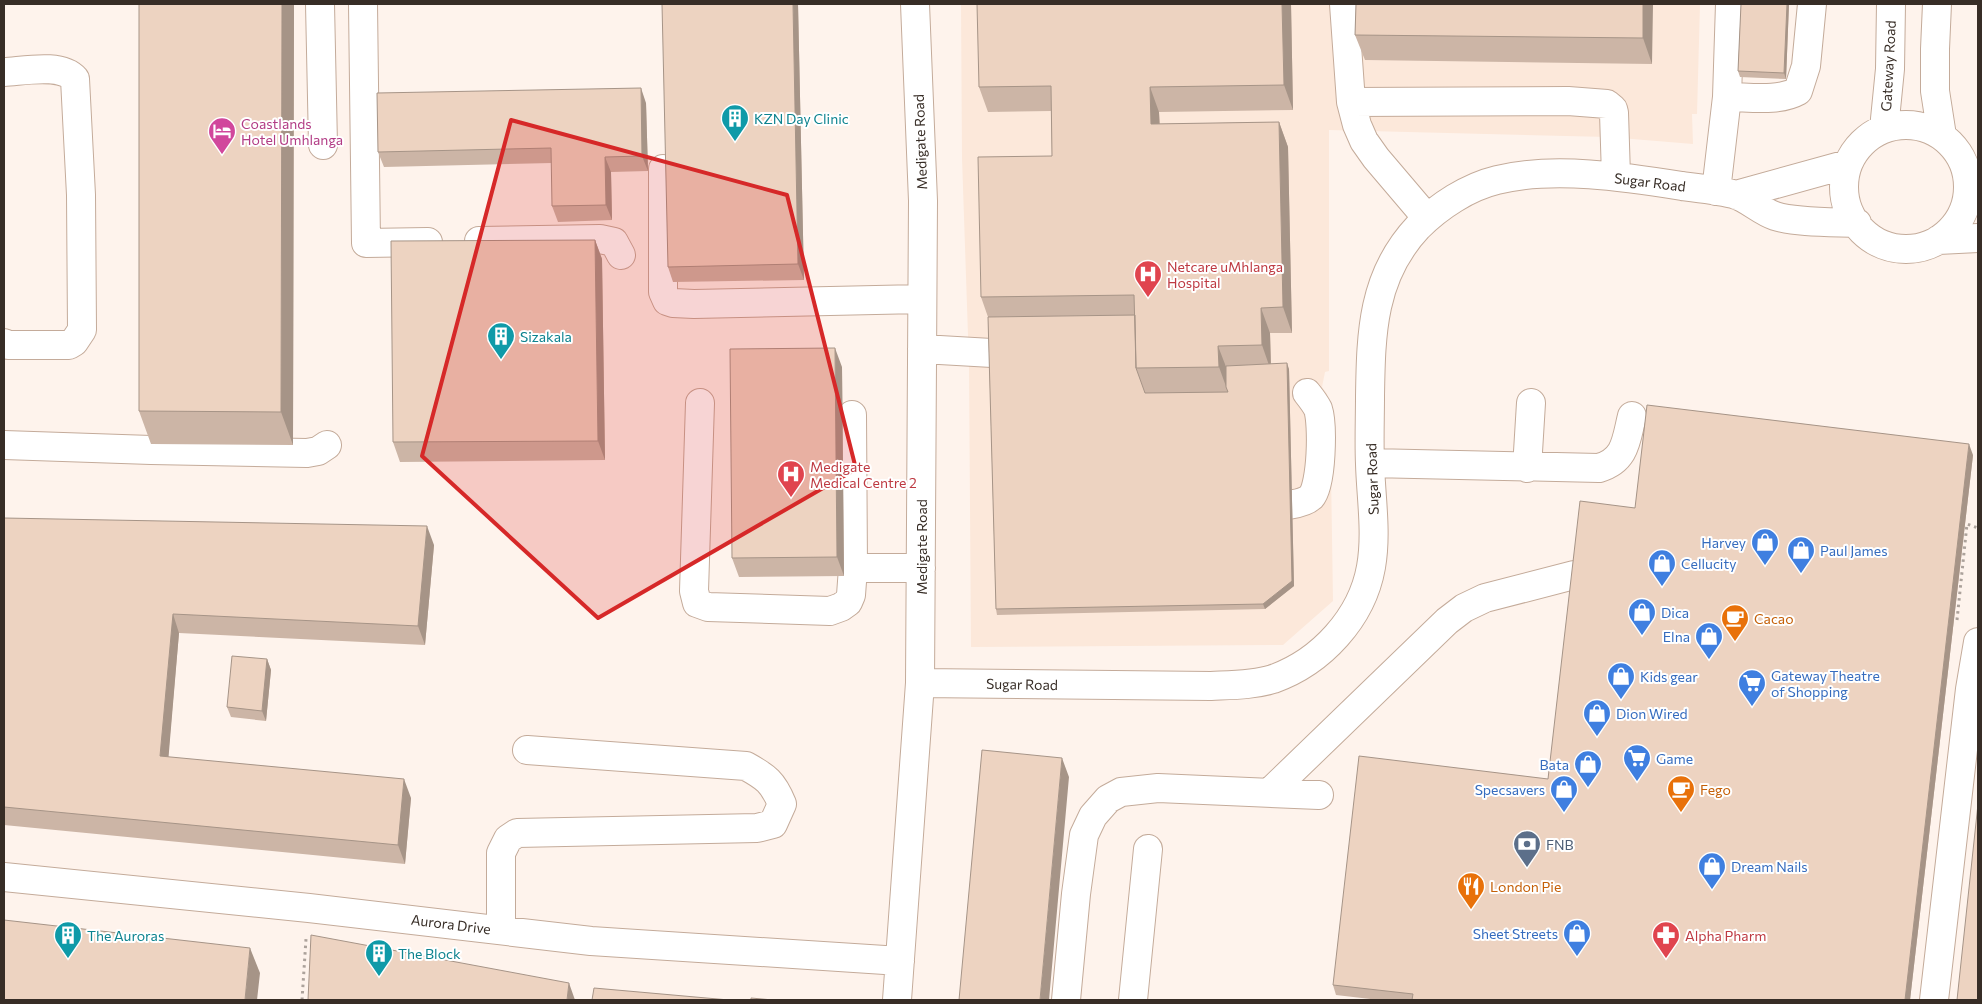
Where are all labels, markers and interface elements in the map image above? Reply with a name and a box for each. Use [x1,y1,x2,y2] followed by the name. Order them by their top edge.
[1877,20,1899,112] street label: Gateway Road
[910,94,930,190] street label: Medigate Road
[720,103,750,142] building icon: KZN Day Clinic
[754,110,849,127] place label: KZN Day Clinic
[241,115,343,148] place label: Coastlands Hotel Umhlanga
[207,116,237,155] hotel icon: Coastlands Hotel Umhlanga
[1613,169,1687,195] street label: Sugar Road
[1167,258,1283,291] place label: Netcare uMhlanga Hospital
[1133,259,1163,298] hospital icon: Netcare uMhlanga Hospital
[486,321,516,360] building icon: Sizakala
[520,328,572,345] place label: Sizakala
[1362,443,1382,515] street label: Sugar Road
[810,458,917,491] place label: Medigate Medical Centre 2
[776,459,806,498] hospital icon: Medigate Medical Centre 2
[913,499,930,595] street label: Medigate Road
[1750,527,1780,566] shop icon: Harvey
[1701,534,1746,551] place label: Harvey
[1786,535,1816,574] shop icon: Paul James
[1820,542,1888,559] place label: Paul James
[1647,548,1677,587] shop icon: Cellucity
[1681,555,1736,572] place label: Cellucity
[1627,597,1657,636] shop icon: Dica
[1720,603,1750,642] cafe icon: Cacao
[1661,604,1689,621] place label: Dica
[1754,610,1794,627] place label: Cacao
[1694,621,1724,660] shop icon: Elna
[1663,628,1690,645] place label: Elna
[1606,661,1636,700] shop icon: Kids gear
[1771,667,1880,700] place label: Gateway Theatre of Shopping
[1640,668,1698,685] place label: Kids gear
[1737,668,1767,707] supermarket icon: Gateway Theatre of Shopping
[986,675,1058,693] street label: Sugar Road
[1582,698,1612,737] shop icon: Dion Wired
[1616,705,1688,722] place label: Dion Wired
[1622,743,1652,782] supermarket icon: Game
[1573,749,1603,788] shop icon: Bata
[1656,750,1693,767] place label: Game
[1540,756,1569,773] place label: Bata
[1549,774,1579,813] shop icon: Specsavers
[1666,774,1696,813] cafe icon: Fego
[1475,781,1545,798] place label: Specsavers
[1700,781,1731,798] place label: Fego
[1512,829,1542,868] bank icon: FNB
[1546,836,1574,853] place label: FNB
[1697,851,1727,890] shop icon: Dream Nails
[1731,858,1808,875] place label: Dream Nails
[1456,871,1486,910] restaurant icon: London Pie
[1490,878,1561,895] place label: London Pie
[410,911,492,937] street label: Aurora Drive
[1562,918,1592,957] shop icon: Sheet Streets
[53,920,83,959] building icon: The Auroras
[1651,920,1681,959] pharmacy icon: Alpha Pharm
[1473,925,1558,942] place label: Sheet Streets
[87,927,164,944] place label: The Auroras
[1685,927,1766,944] place label: Alpha Pharm
[364,938,394,977] building icon: The Block
[398,945,461,962] place label: The Block

